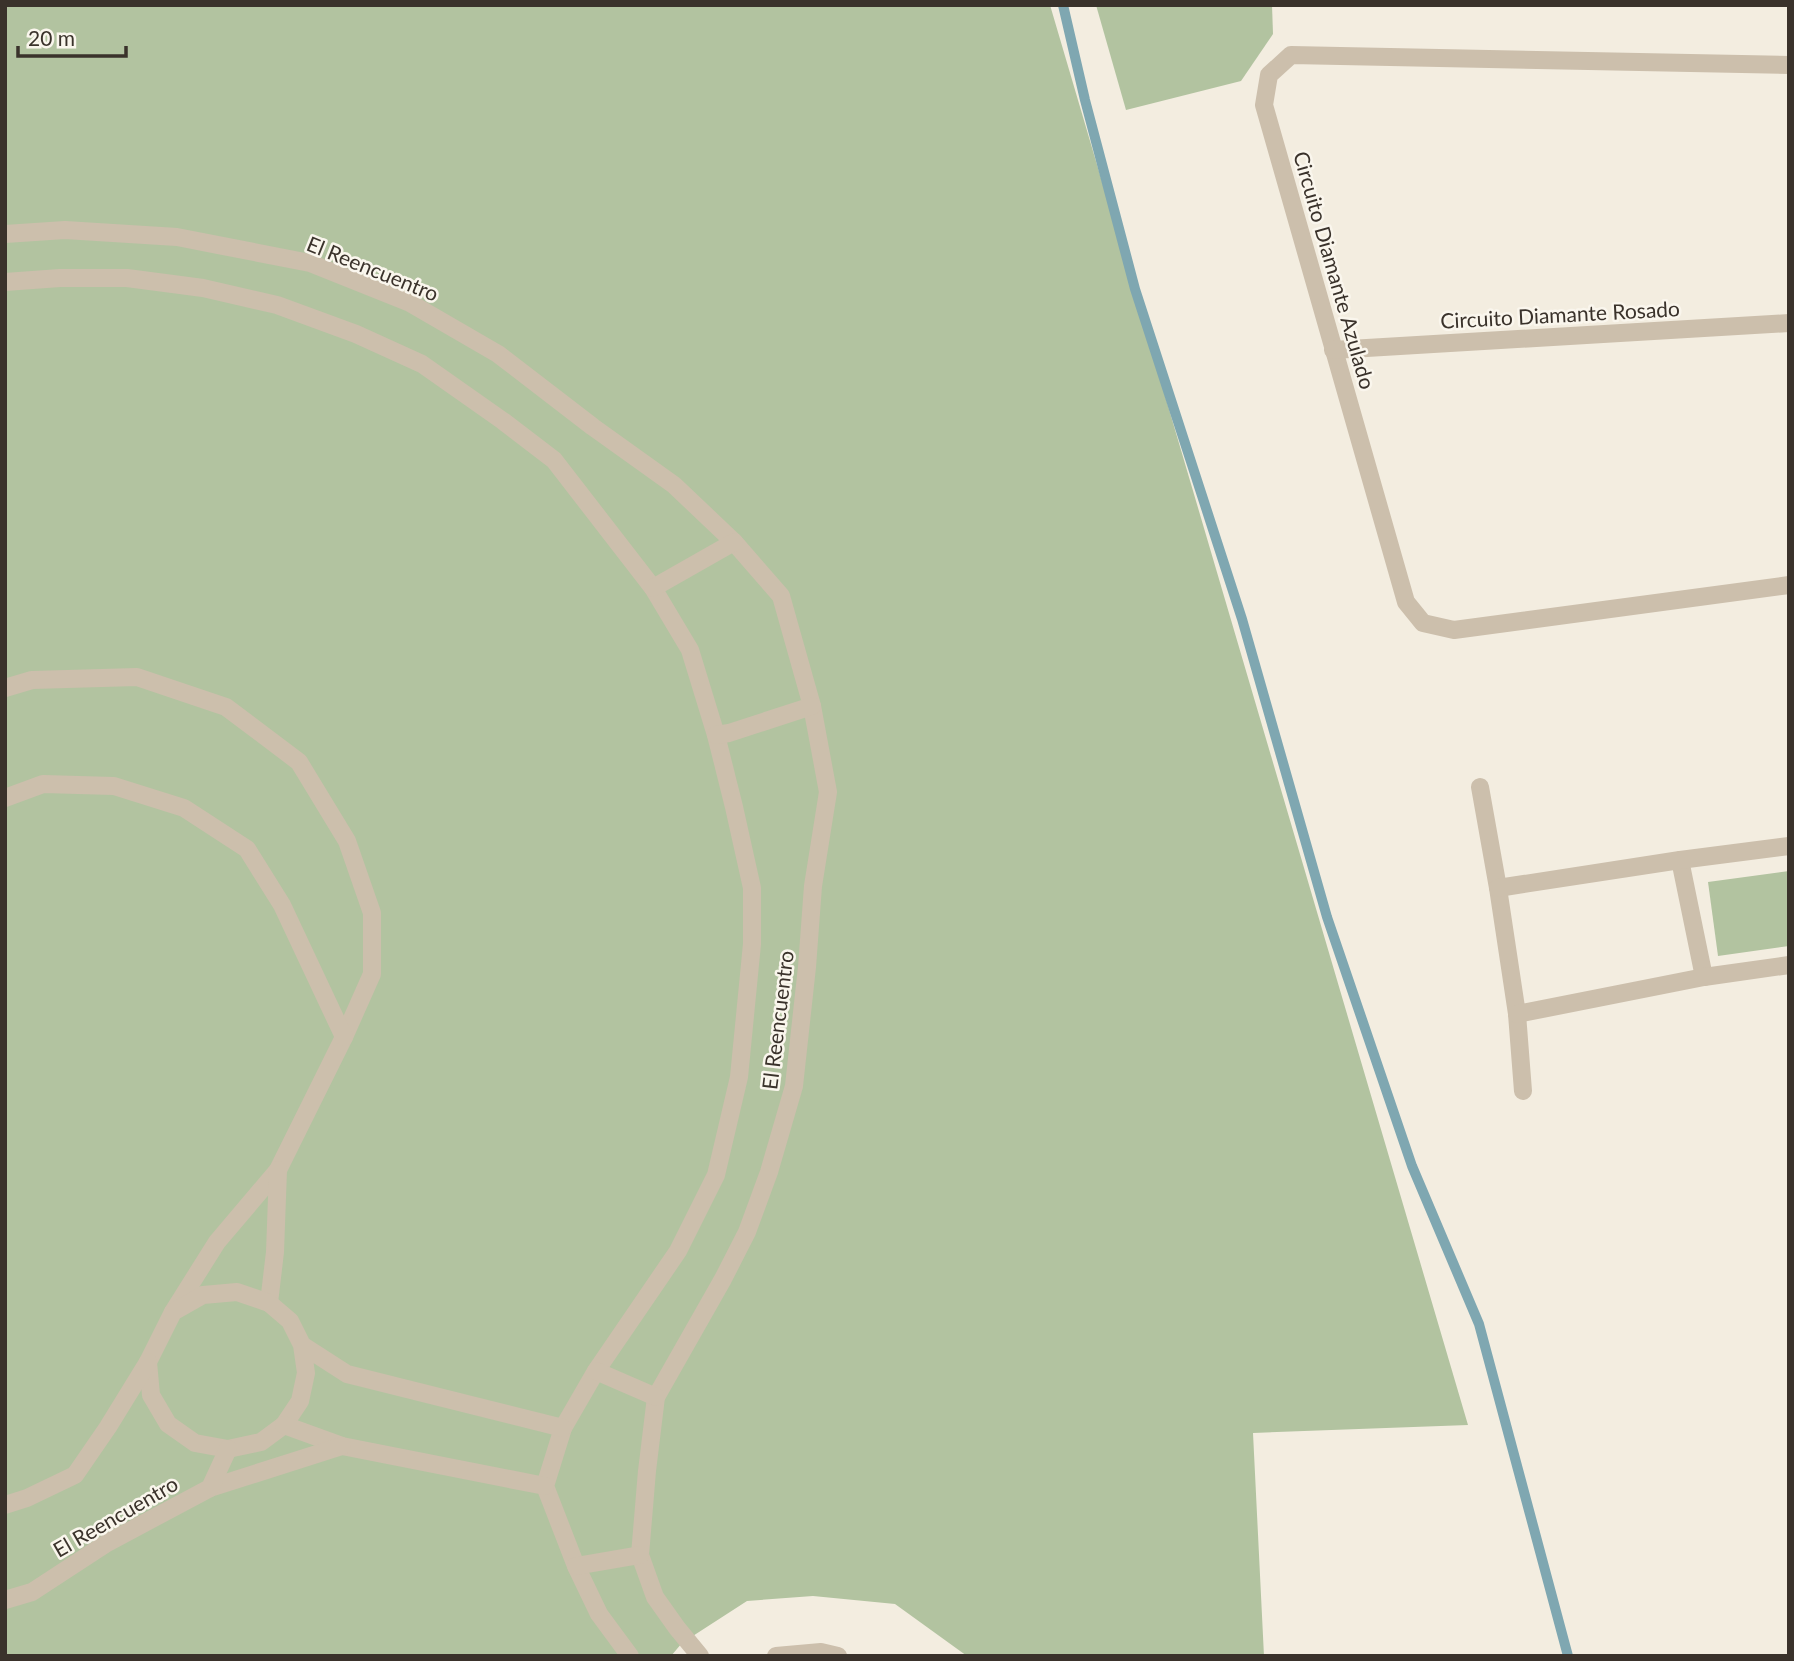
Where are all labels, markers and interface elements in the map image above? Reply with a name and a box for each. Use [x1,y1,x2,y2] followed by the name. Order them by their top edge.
[18,14,126,58] scale bar
[28,25,75,50] text: 20 m
[1289,148,1381,392] street label: Circuito Diamante Azulado
[304,230,443,306] street label: El Reencuentro
[1440,295,1681,333] street label: Circuito Diamante Rosado
[756,949,798,1091] street label: El Reencuentro
[48,1470,182,1562] street label: El Reencuentro

